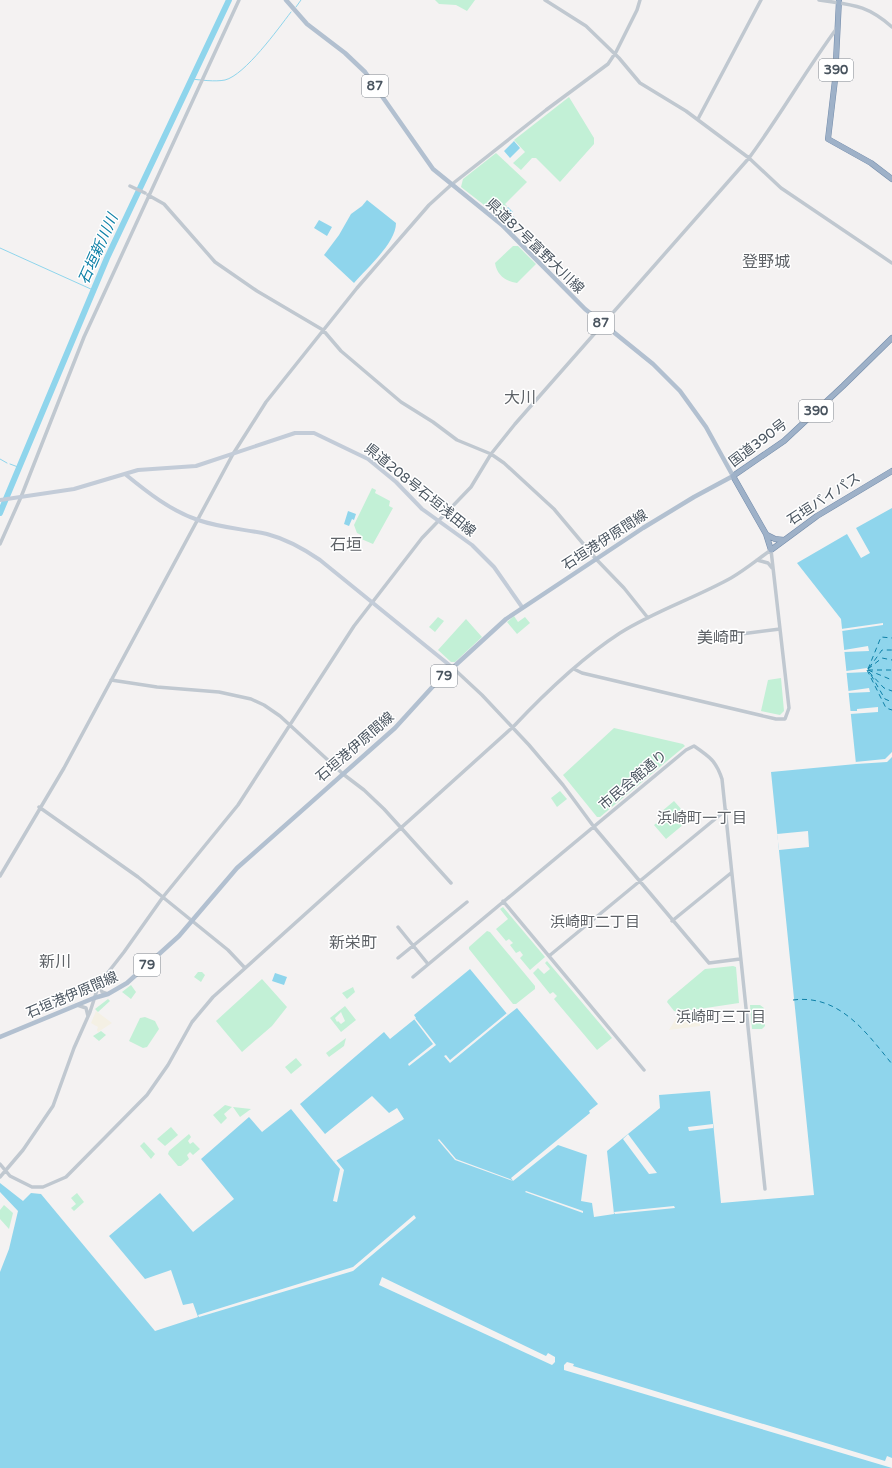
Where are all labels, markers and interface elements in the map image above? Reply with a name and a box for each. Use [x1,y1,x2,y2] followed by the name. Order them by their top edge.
[819,59,853,81] road number: 390
[362,75,388,97] road number: 87
[482,195,588,297] street label: 県道87号富野大川線
[75,209,122,287] water label: 石垣新川川
[742,252,790,272] district label: 登野城
[588,312,614,334] road number: 87
[504,388,536,408] district label: 大川
[799,400,833,422] road number: 390
[726,416,790,470] street label: 国道390号
[361,440,479,540] street label: 県道208号石垣浅田線
[784,469,864,529] street label: 石垣バイパス
[559,506,651,574] street label: 石垣港伊原間線
[330,535,362,555] district label: 石垣
[697,628,745,648] district label: 美崎町
[431,665,457,687] road number: 79
[312,708,398,786] street label: 石垣港伊原間線
[595,746,671,814] street label: 市民会館通り
[657,809,747,827] district label: 浜崎町一丁目
[550,913,640,931] district label: 浜崎町二丁目
[329,933,377,953] district label: 新栄町
[39,952,71,972] district label: 新川
[134,954,160,976] road number: 79
[24,968,120,1022] street label: 石垣港伊原間線
[676,1008,766,1026] district label: 浜崎町三丁目

